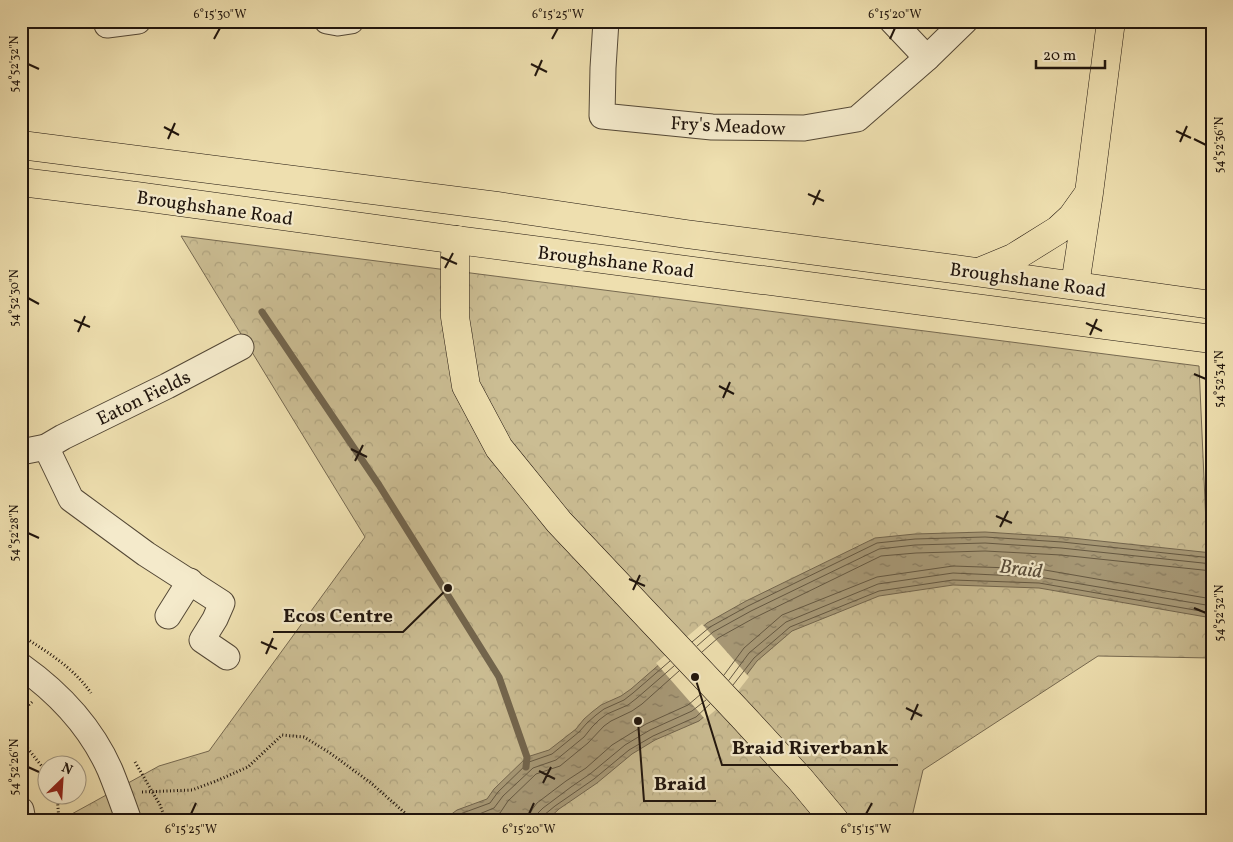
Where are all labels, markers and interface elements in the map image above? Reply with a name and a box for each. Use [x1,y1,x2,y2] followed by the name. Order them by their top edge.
[193,7,247,23] text: 6°15'30"W
[532,7,584,23] text: 6°15'25"W
[868,7,922,23] text: 6°15'20"W
[7,36,23,92] text: 54°52'32"N
[1036,38,1104,70] scale bar
[1043,46,1076,67] text: 20 m
[670,111,786,143] street label: Fry's Meadow
[1212,117,1228,173] text: 54°52'36"N
[135,185,295,233] street label: Broughshane Road
[536,240,696,285] street label: Broughshane Road
[948,257,1108,305] street label: Broughshane Road
[7,269,23,327] text: 54°52'30"N
[1212,350,1228,408] text: 54°52'34"N
[92,365,195,433] street label: Eaton Fields
[7,504,23,561] text: 54°52'28"N
[998,553,1044,587] water label: Braid
[1212,585,1228,641] text: 54°52'32"N
[273,597,403,632] callout: Ecos Centre
[283,603,393,631] text: Ecos Centre
[722,730,898,765] callout: Braid Riverbank
[732,735,888,763] text: Braid Riverbank
[7,738,23,795] text: 54°52'26"N
[38,754,88,804] north arrow
[58,759,75,780] text: N
[644,766,716,801] callout: Braid
[654,771,706,799] text: Braid
[165,822,217,838] text: 6°15'25"W
[502,822,556,838] text: 6°15'20"W
[841,822,891,838] text: 6°15'15"W

